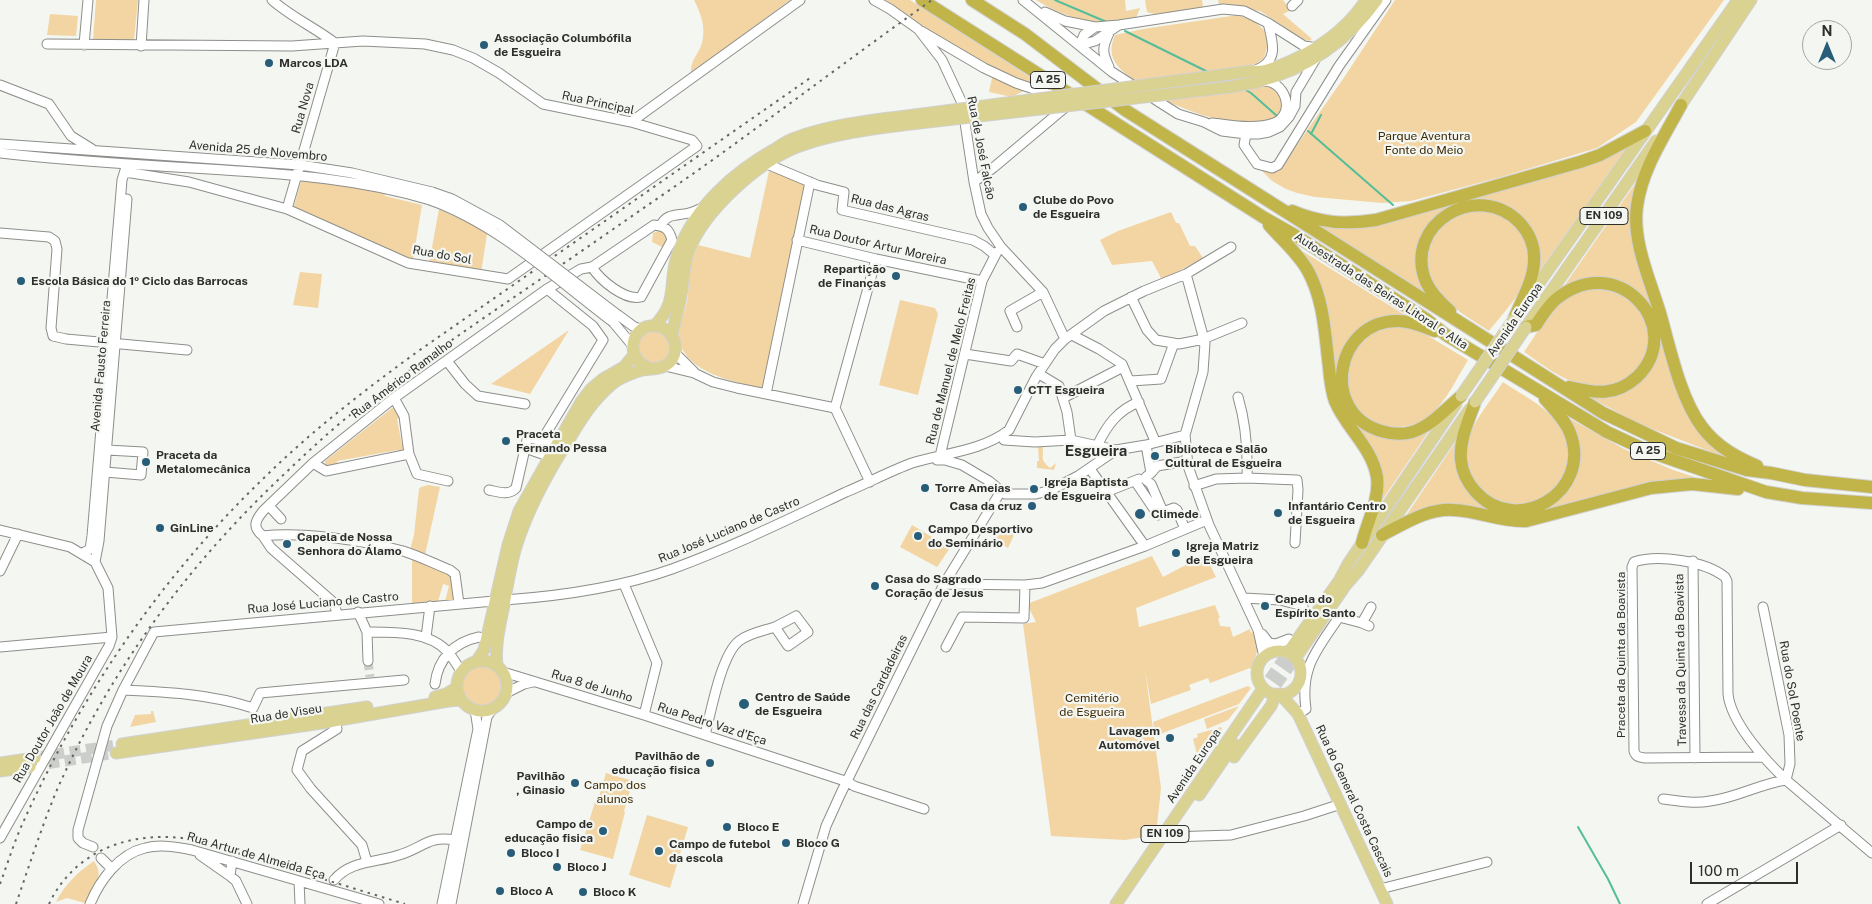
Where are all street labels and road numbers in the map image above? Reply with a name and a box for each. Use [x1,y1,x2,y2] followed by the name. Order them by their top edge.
[1030,72,1066,88] road number: A 25
[289,81,317,135] street label: Rua Nova
[560,88,636,118] street label: Rua Principal
[964,95,998,201] street label: Rua de José Falcão
[188,138,328,164] street label: Avenida 25 de Novembro
[849,191,931,225] street label: Rua das Agras
[1580,208,1628,225] road number: EN 109
[808,222,948,268] street label: Rua Doutor Artur Moreira
[1291,229,1471,353] street label: Autoestrada das Beiras Litoral e Alta
[411,243,473,267] street label: Rua do Sol
[923,276,979,446] street label: Rua de Manuel de Melo Freitas
[1484,280,1546,360] street label: Avenida Europa
[88,300,114,432] street label: Avenida Fausto Ferreira
[349,336,455,422] street label: Rua Américo Ramalho
[1630,442,1666,460] road number: A 25
[656,494,802,566] street label: Rua José Luciano de Castro
[1614,572,1628,738] street label: Praceta da Quinta da Boavista
[1672,573,1690,747] street label: Travessa da Quinta da Boavista
[247,589,399,617] street label: Rua José Luciano de Castro
[847,632,911,742] street label: Rua das Cardadeiras
[1776,640,1808,742] street label: Rua do Sol Poente
[10,652,96,786] street label: Rua Doutor João de Moura
[550,667,634,705] street label: Rua 8 de Junho
[656,700,768,748] street label: Rua Pedro Vaz d'Eça
[249,701,323,727] street label: Rua de Viseu
[1312,723,1396,879] street label: Rua do General Costa Cascais
[1164,726,1224,806] street label: Avenida Europa
[1141,826,1189,842] road number: EN 109
[185,829,327,883] street label: Rua Artur de Almeida Eça

